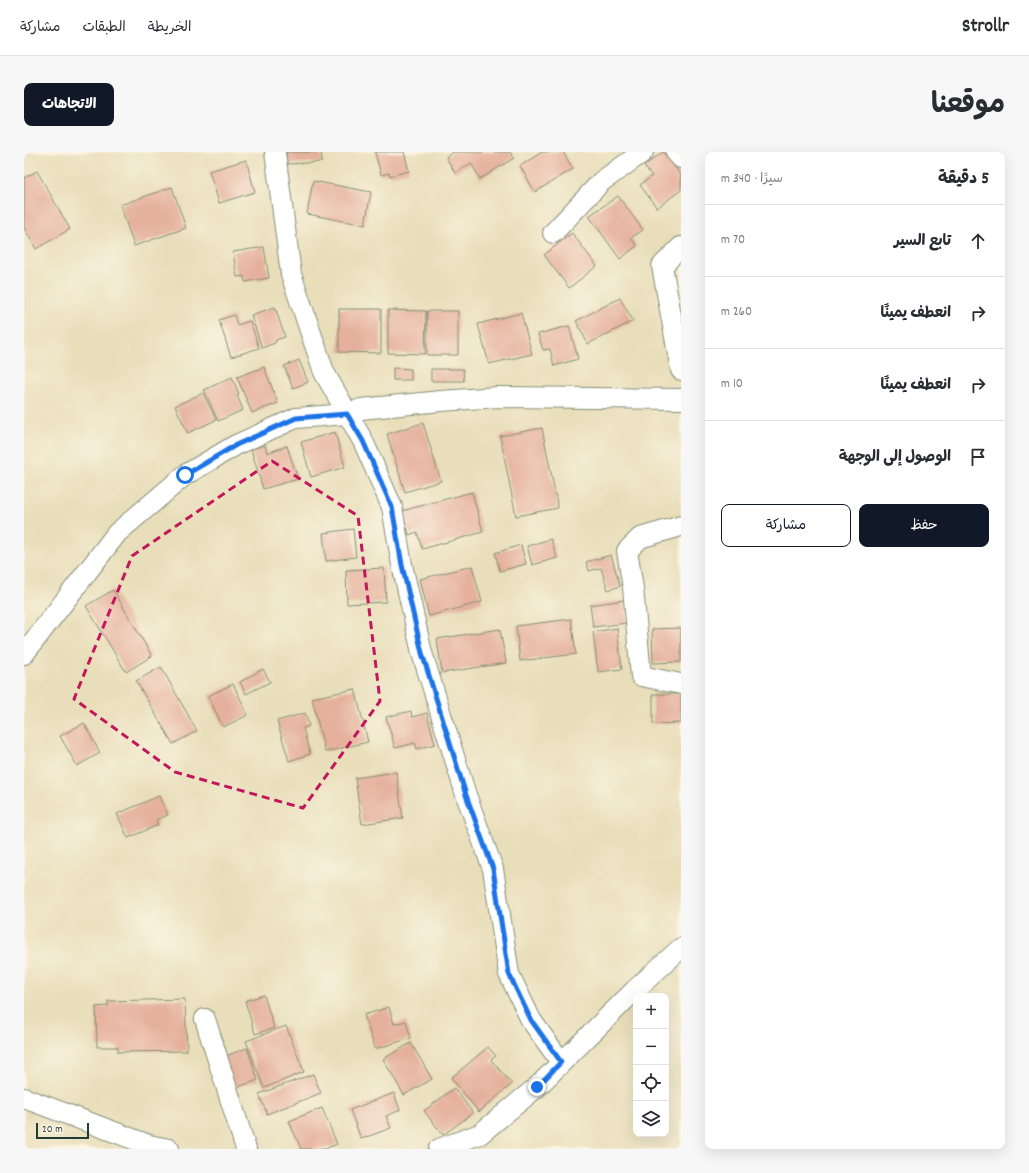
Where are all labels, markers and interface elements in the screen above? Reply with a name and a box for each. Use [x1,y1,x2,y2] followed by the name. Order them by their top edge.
[962,14,1009,41] text: Strollr
[20,18,60,38] text: مشاركة
[82,18,126,38] text: الطبقات
[148,18,191,38] text: الخريطة
[24,83,114,126] button: الاتجاهات
[931,87,1005,127] text: موقعنا
[938,168,989,192] text: 5 دقيقة
[721,170,783,189] text: سيرًا · 340 m
[967,230,989,252] icon: ahead
[721,231,745,250] text: 70 m
[894,231,951,253] text: تابع السير
[967,302,989,324] icon: right
[721,303,752,322] text: 260 m
[881,303,951,325] text: انعطف يمينًا
[967,374,989,396] icon: right
[721,375,743,394] text: 10 m
[881,375,951,397] text: انعطف يمينًا
[967,446,989,468] icon: arrive
[839,447,951,469] text: الوصول إلى الوجهة
[176,466,194,484] route start
[721,504,851,547] button: مشاركة
[859,504,989,547] button: حفظ
[633,993,669,1137] map controls
[633,993,669,1029] button: +
[633,1029,669,1065] button: −
[633,1065,669,1101] button: locate
[528,1078,546,1096] route end
[633,1101,669,1137] button: layers
[36,1121,89,1140] scale bar
[42,1122,63,1138] text: 20 m

